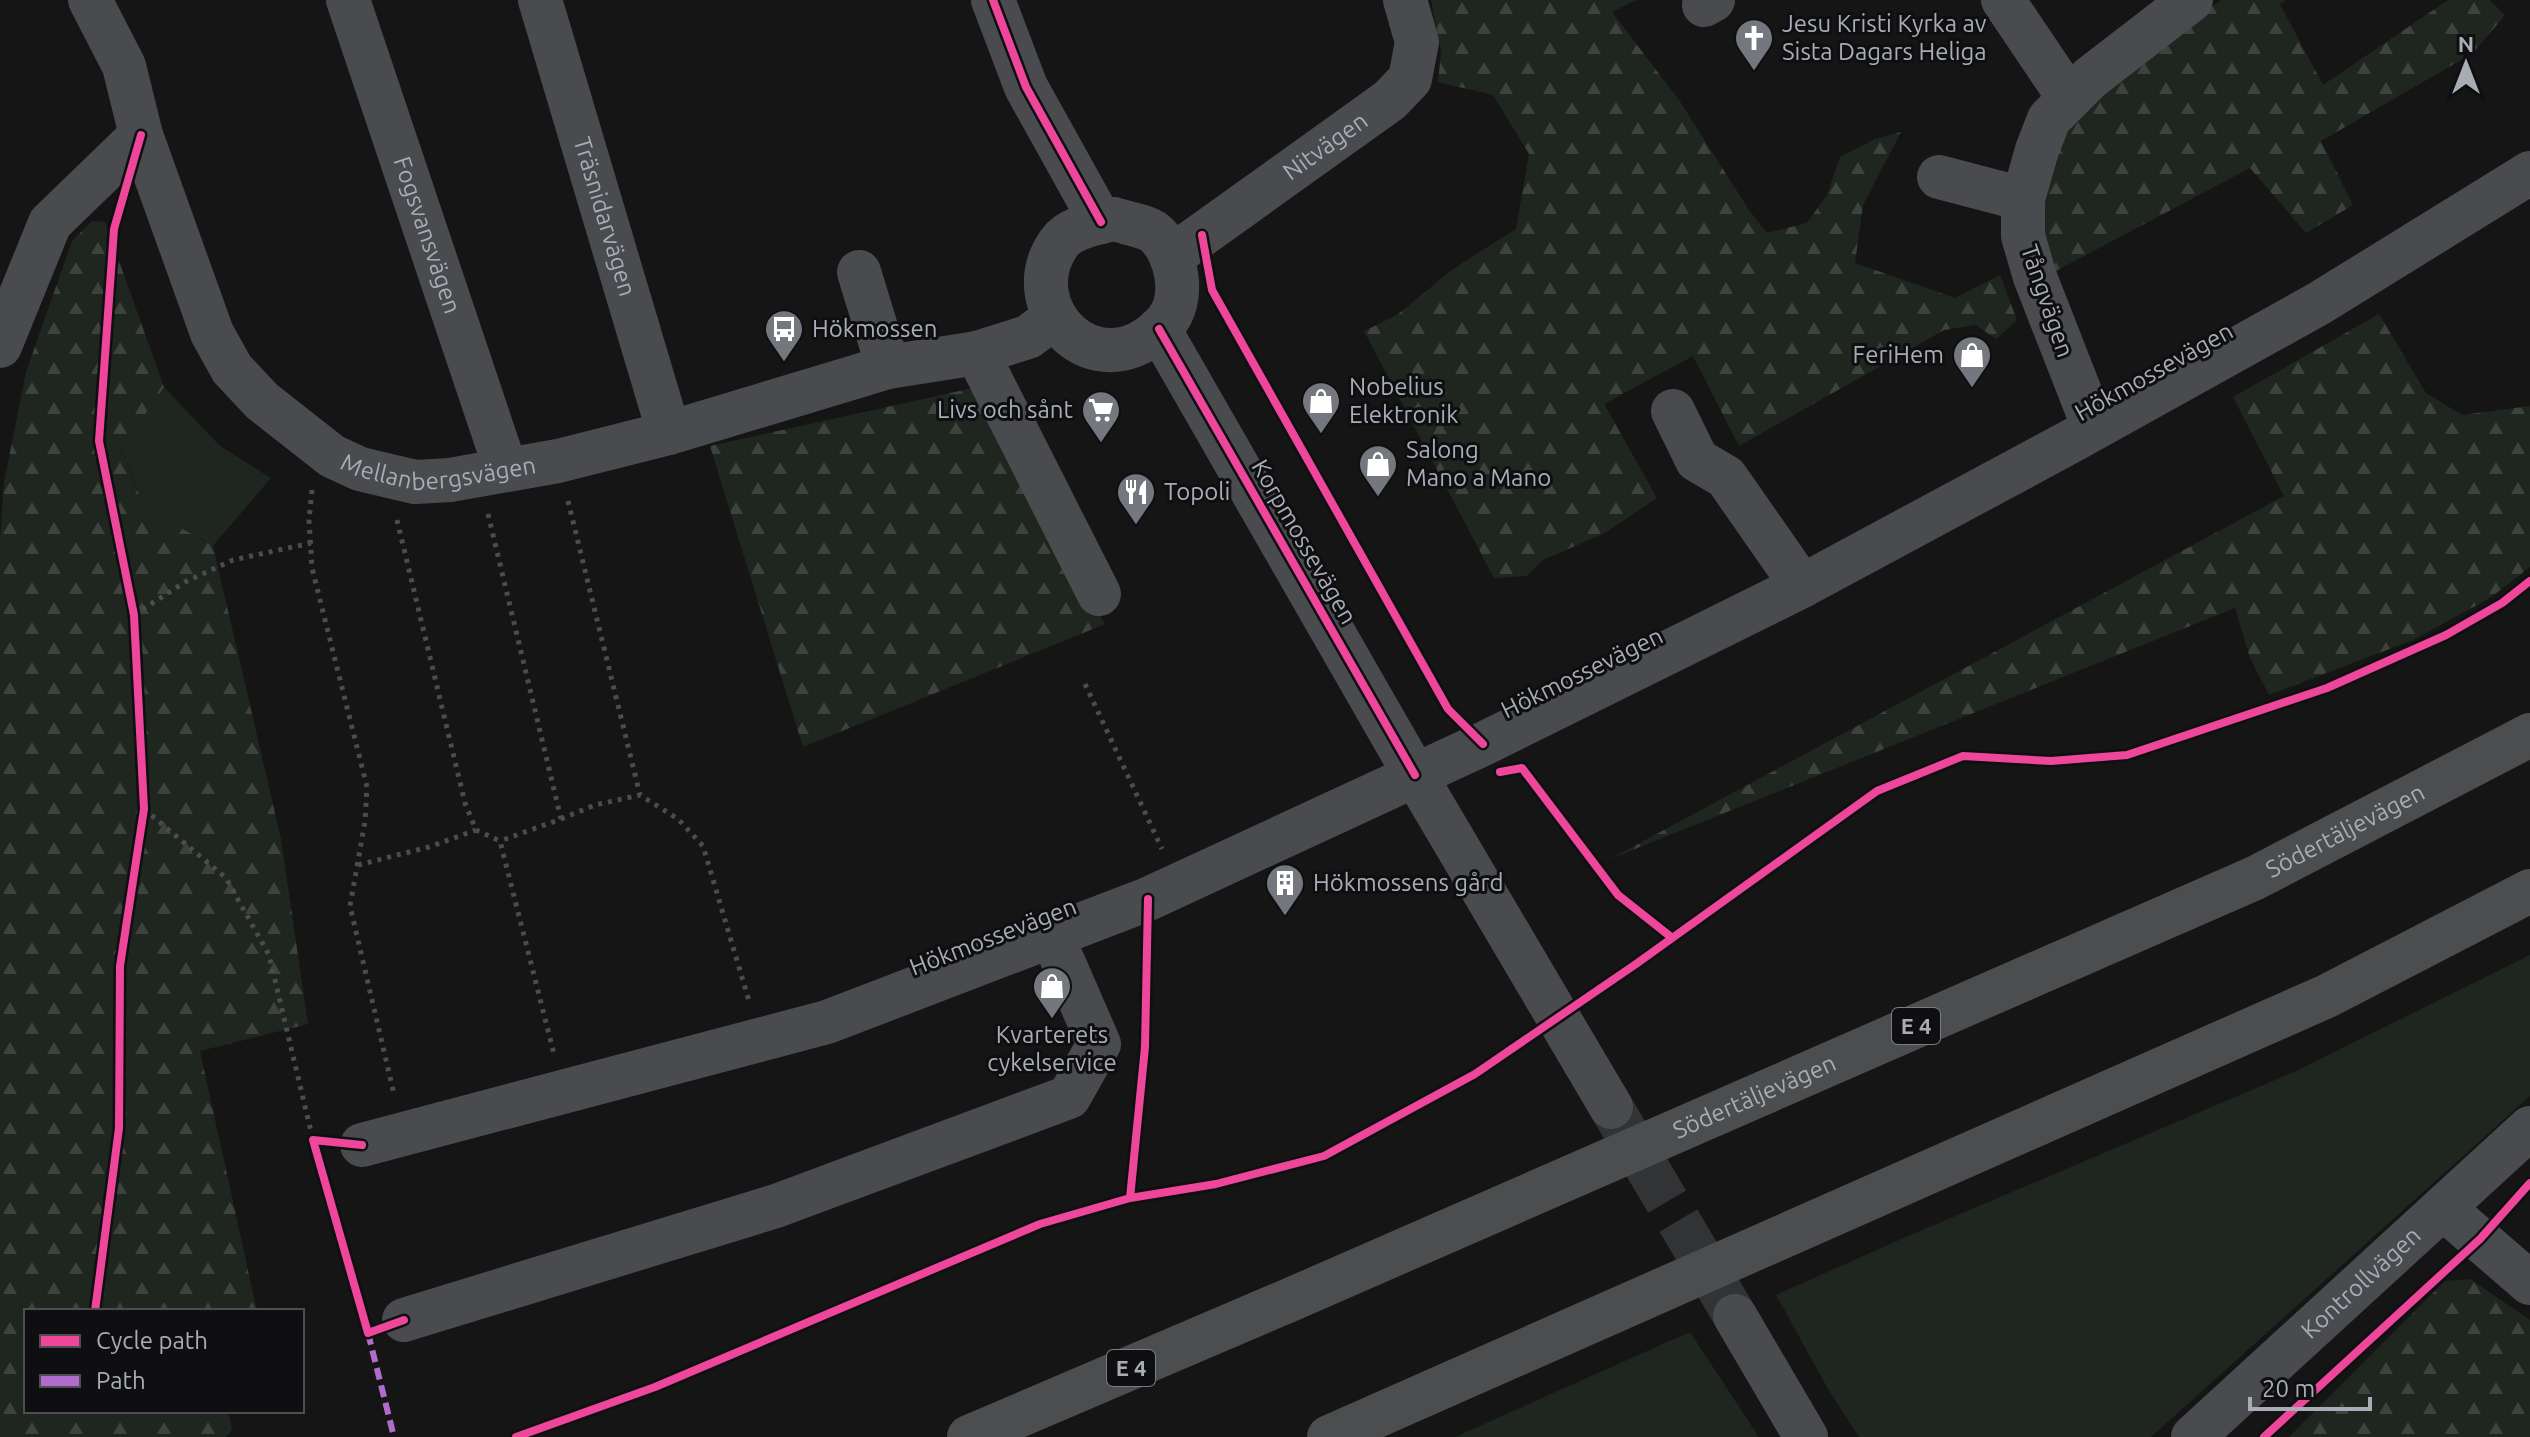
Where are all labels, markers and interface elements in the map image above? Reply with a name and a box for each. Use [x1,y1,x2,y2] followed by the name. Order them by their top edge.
[1782,10,1987,65] place label: Jesu Kristi Kyrka av Sista Dagars Heliga
[1733,17,1775,72] church icon: Jesu Kristi Kyrka av Sista Dagars Heliga
[2426,24,2506,104] north arrow
[2458,31,2474,56] text: N
[1278,107,1373,185] street label: Nitvägen
[569,134,641,299] street label: Träsnidarvägen
[389,153,466,317] street label: Fogsvansvägen
[2016,241,2079,361] street label: Tångvägen
[763,308,805,363] bus stop icon: Hökmossen
[812,315,937,342] place label: Hökmossen
[2070,317,2237,426] street label: Hökmossevägen
[1951,334,1993,389] shop icon: FeriHem
[1853,341,1944,368] place label: FeriHem
[1349,373,1458,428] place label: Nobelius Elektronik
[1300,380,1342,435] shop icon: Nobelius Elektronik
[1080,389,1122,444] supermarket icon: Livs och sånt
[937,396,1074,423] place label: Livs och sånt
[1406,436,1551,491] place label: Salong Mano a Mano
[1357,443,1399,498] shop icon: Salong Mano a Mano
[337,448,538,495] street label: Mellanbergsvägen
[1246,455,1362,629] street label: Korpmossevägen
[1115,471,1157,526] restaurant icon: Topoli
[1164,478,1230,505] place label: Topoli
[1497,622,1667,723] street label: Hökmossevägen
[2261,778,2429,883] street label: Södertäljevägen
[1264,862,1306,917] building icon: Hökmossens gård
[1313,869,1504,896] place label: Hökmossens gård
[906,892,1080,981] street label: Hökmossevägen
[1031,965,1073,1020] shop icon: Kvarterets cykelservice
[1892,1008,1940,1044] road number: E 4
[987,1021,1117,1076] place label: Kvarterets cykelservice
[1669,1049,1840,1144] street label: Södertäljevägen
[2296,1221,2426,1344] street label: Kontrollvägen
[24,1309,304,1413] legend
[96,1327,208,1354] text: Cycle path
[1107,1350,1155,1386] road number: E 4
[2250,1361,2370,1411] scale bar
[96,1367,146,1394] text: Path
[2262,1375,2315,1402] text: 20 m

